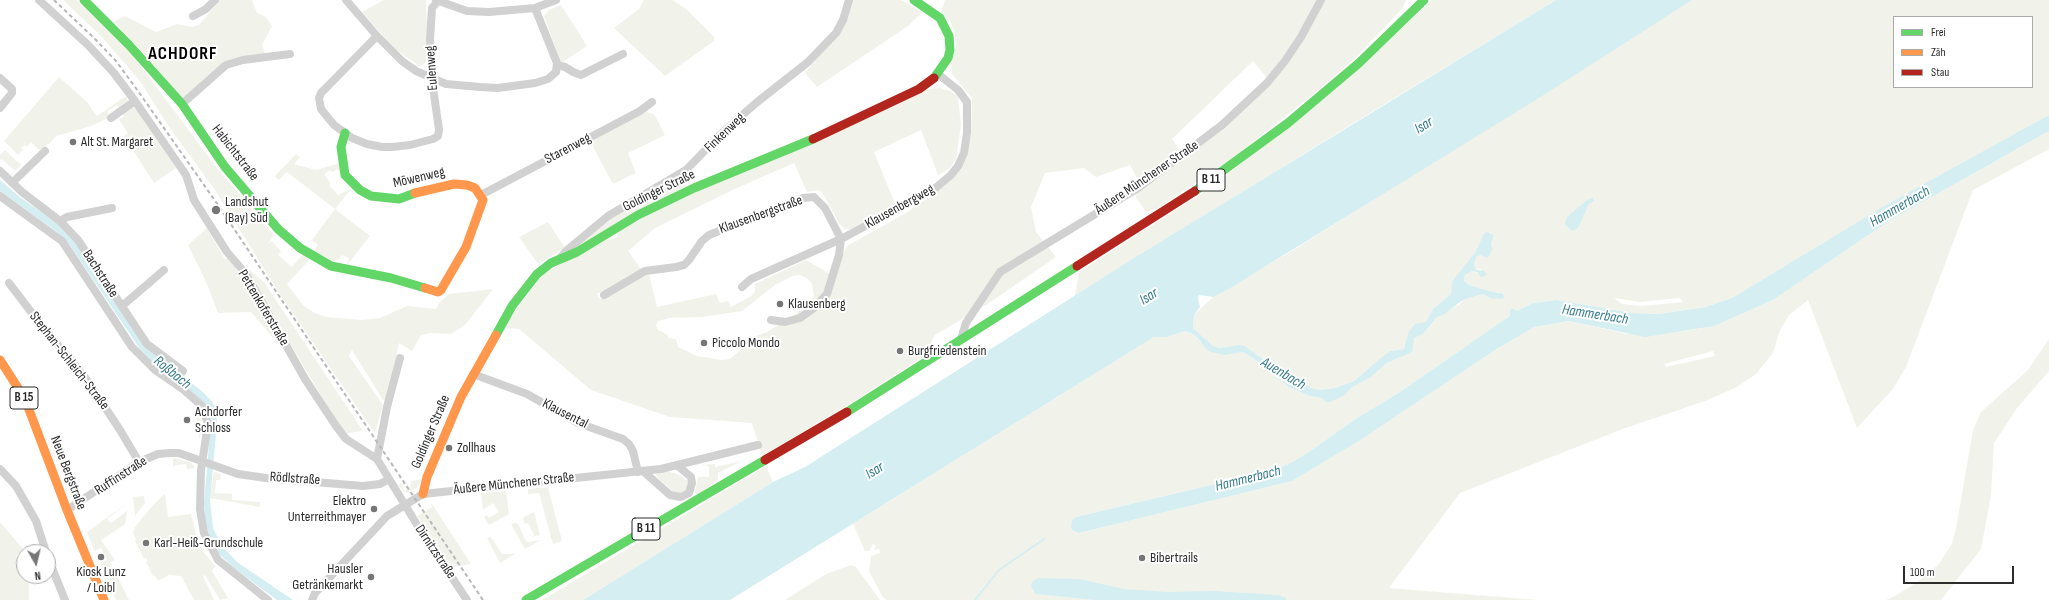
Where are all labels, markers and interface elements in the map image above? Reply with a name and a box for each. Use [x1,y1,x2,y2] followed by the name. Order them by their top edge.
[1893,16,2033,88] legend
[1931,25,1946,40] text: Frei
[148,43,218,65] district label: ACHDORF
[422,45,442,91] street label: Eulenweg
[1931,45,1946,60] text: Zäh
[1931,65,1949,80] text: Stau
[701,110,749,156] street label: Finkenweg
[1411,113,1437,139] water label: Isar
[208,122,262,184] street label: Habichtstraße
[542,130,594,168] street label: Starenweg
[81,134,153,150] place label: Alt St. Margaret
[68,137,78,147] marker: Alt St. Margaret
[1092,137,1202,219] street label: Äußere Münchener Straße
[392,164,446,192] street label: Möwenweg
[620,166,698,216] street label: Goldinger Straße
[1197,169,1225,191] road number: B 11
[863,181,937,233] street label: Klausenbergweg
[1867,183,1933,231] water label: Hammerbach
[717,192,805,238] street label: Klausenbergstraße
[225,194,269,226] place label: Landshut (Bay) Süd
[210,204,222,216] marker: Landshut (Bay) Süd
[78,247,122,301] street label: Bachstraße
[234,267,292,349] street label: Pettenkoferstraße
[1136,284,1162,310] water label: Isar
[788,296,846,312] place label: Klausenberg
[775,299,785,309] marker: Klausenberg
[1561,301,1629,329] water label: Hammerbach
[25,309,113,413] street label: Stephan-Schleich-Straße
[712,335,780,351] place label: Piccolo Mondo
[699,338,709,348] marker: Piccolo Mondo
[908,343,986,359] place label: Burgfriedenstein
[895,346,905,356] marker: Burgfriedenstein
[150,352,194,394] water label: Roßbach
[1257,354,1309,394] water label: Auenbach
[10,387,38,409] road number: B 15
[408,393,454,471] street label: Goldinger Straße
[539,395,591,433] street label: Klausental
[195,404,242,436] place label: Achdorfer Schloss
[182,415,192,425] marker: Achdorfer Schloss
[46,434,90,512] street label: Neue Bergstraße
[457,440,496,456] place label: Zollhaus
[444,443,454,453] marker: Zollhaus
[92,453,150,499] street label: Ruffinstraße
[862,458,888,484] water label: Isar
[1213,462,1283,496] water label: Hammerbach
[269,469,321,489] street label: Rödlstraße
[453,469,575,499] street label: Äußere Münchener Straße
[288,493,366,526] place label: Elektro Unterreithmayer
[369,504,379,514] marker: Elektro Unterreithmayer
[632,518,660,540] road number: B 11
[411,522,459,582] street label: Dirnitzstraße
[154,535,263,551] place label: Karl-Heiß-Grundschule
[141,538,151,548] marker: Karl-Heiß-Grundschule
[16,544,56,584] north arrow
[1150,550,1198,566] place label: Bibertrails
[96,552,106,562] marker: Kiosk Lunz / Loibl
[1137,553,1147,563] marker: Bibertrails
[1905,558,2016,584] scale bar
[292,561,363,594] place label: Hausler Getränkemarkt
[76,564,126,596] place label: Kiosk Lunz / Loibl
[1910,565,1935,580] text: 100 m
[34,569,41,582] text: N
[366,572,376,582] marker: Hausler Getränkemarkt

